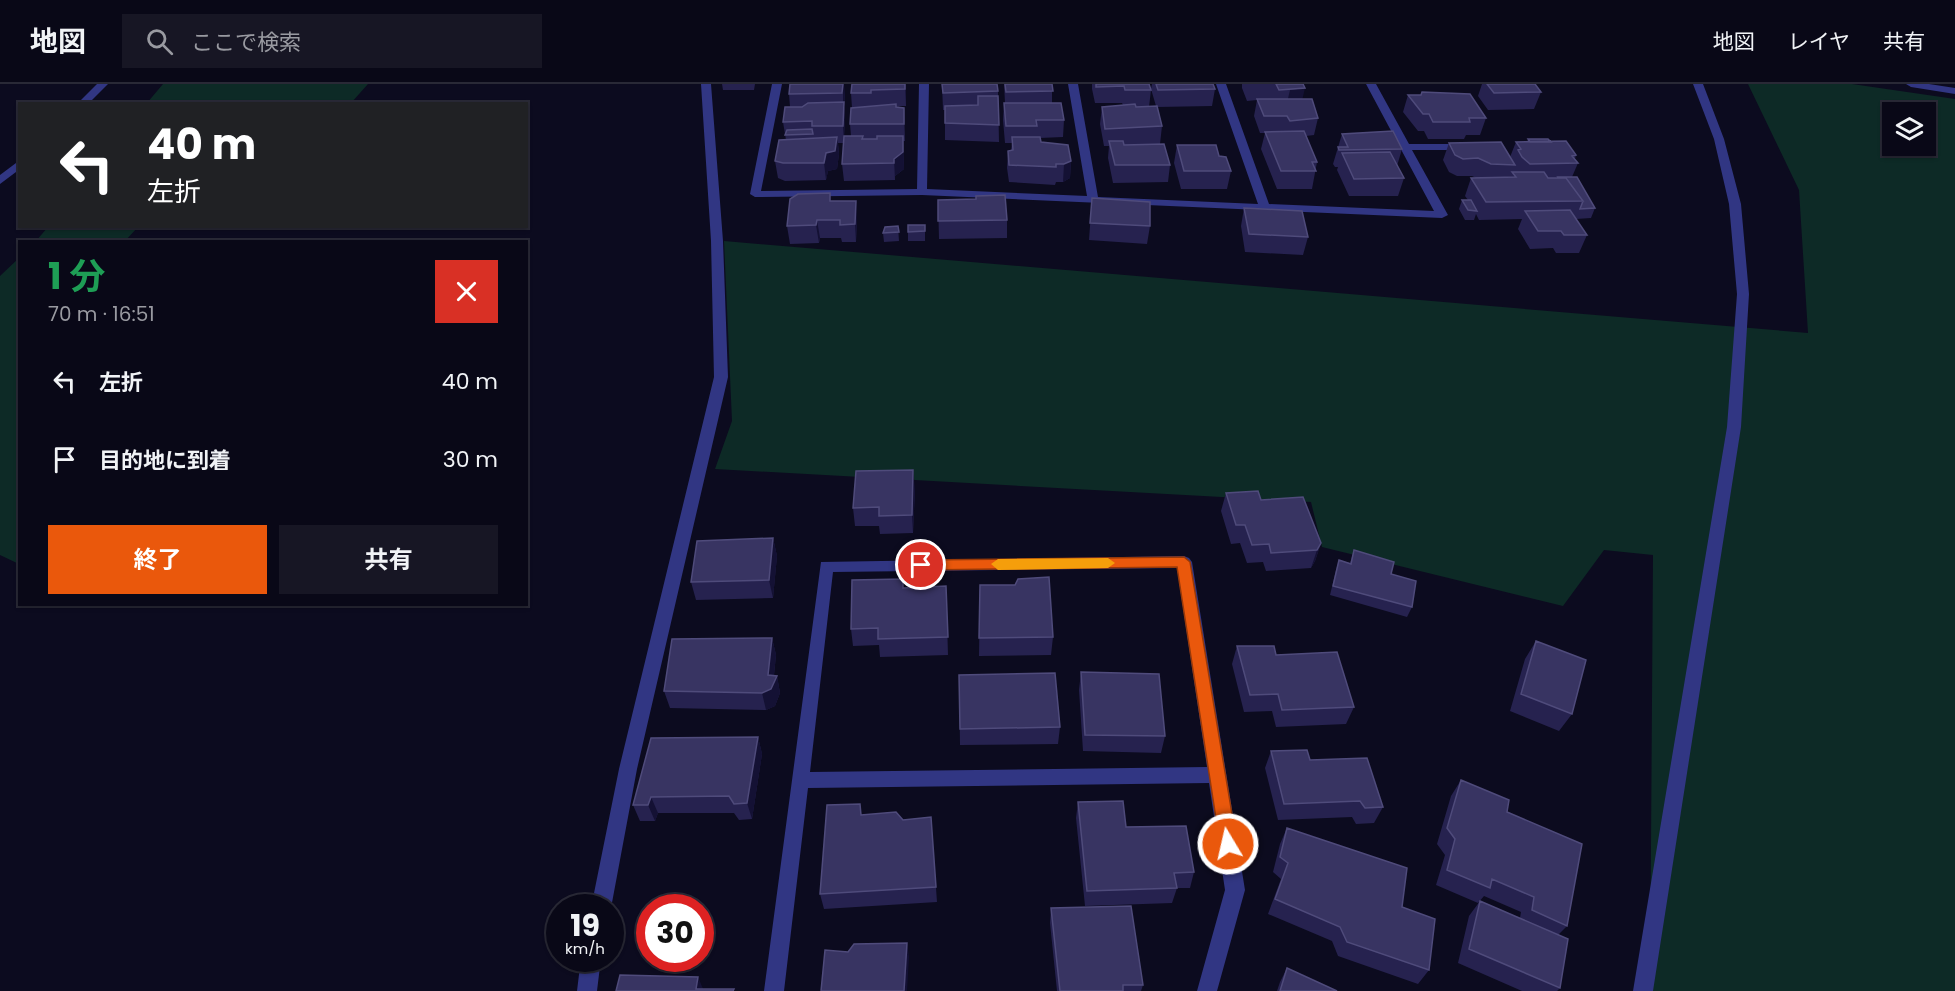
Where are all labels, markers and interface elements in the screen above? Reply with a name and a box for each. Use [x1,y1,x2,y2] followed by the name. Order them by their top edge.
[122,14,542,68] search box
[30,22,86,61] text: 地図
[143,25,176,58] icon: search
[191,27,301,58] text: ここで検索
[1713,27,1755,56] text: 地図
[1788,27,1850,56] text: レイヤ
[1883,27,1925,56] text: 共有
[1882,102,1936,156] map controls
[1882,102,1936,156] button: layers
[147,115,256,174] text: 40 m
[48,126,126,204] icon: left
[147,173,201,210] text: 左折
[48,251,105,302] text: 1 分
[435,260,498,323] button: close
[48,300,155,328] text: 70 m · 16:51
[48,365,81,398] icon: left
[442,366,498,397] text: 40 m
[99,367,143,398] text: 左折
[48,443,81,476] icon: arrive
[443,444,498,475] text: 30 m
[99,445,231,476] text: 目的地に到着
[48,525,267,594] button: 終了
[279,525,498,594] button: 共有
[895,539,946,590] pin
[904,548,937,581] icon: arrive
[1196,812,1260,876] position arrow
[636,894,714,972] speed limit sign: 30
[570,904,600,947] text: 19
[565,938,605,959] text: km/h

